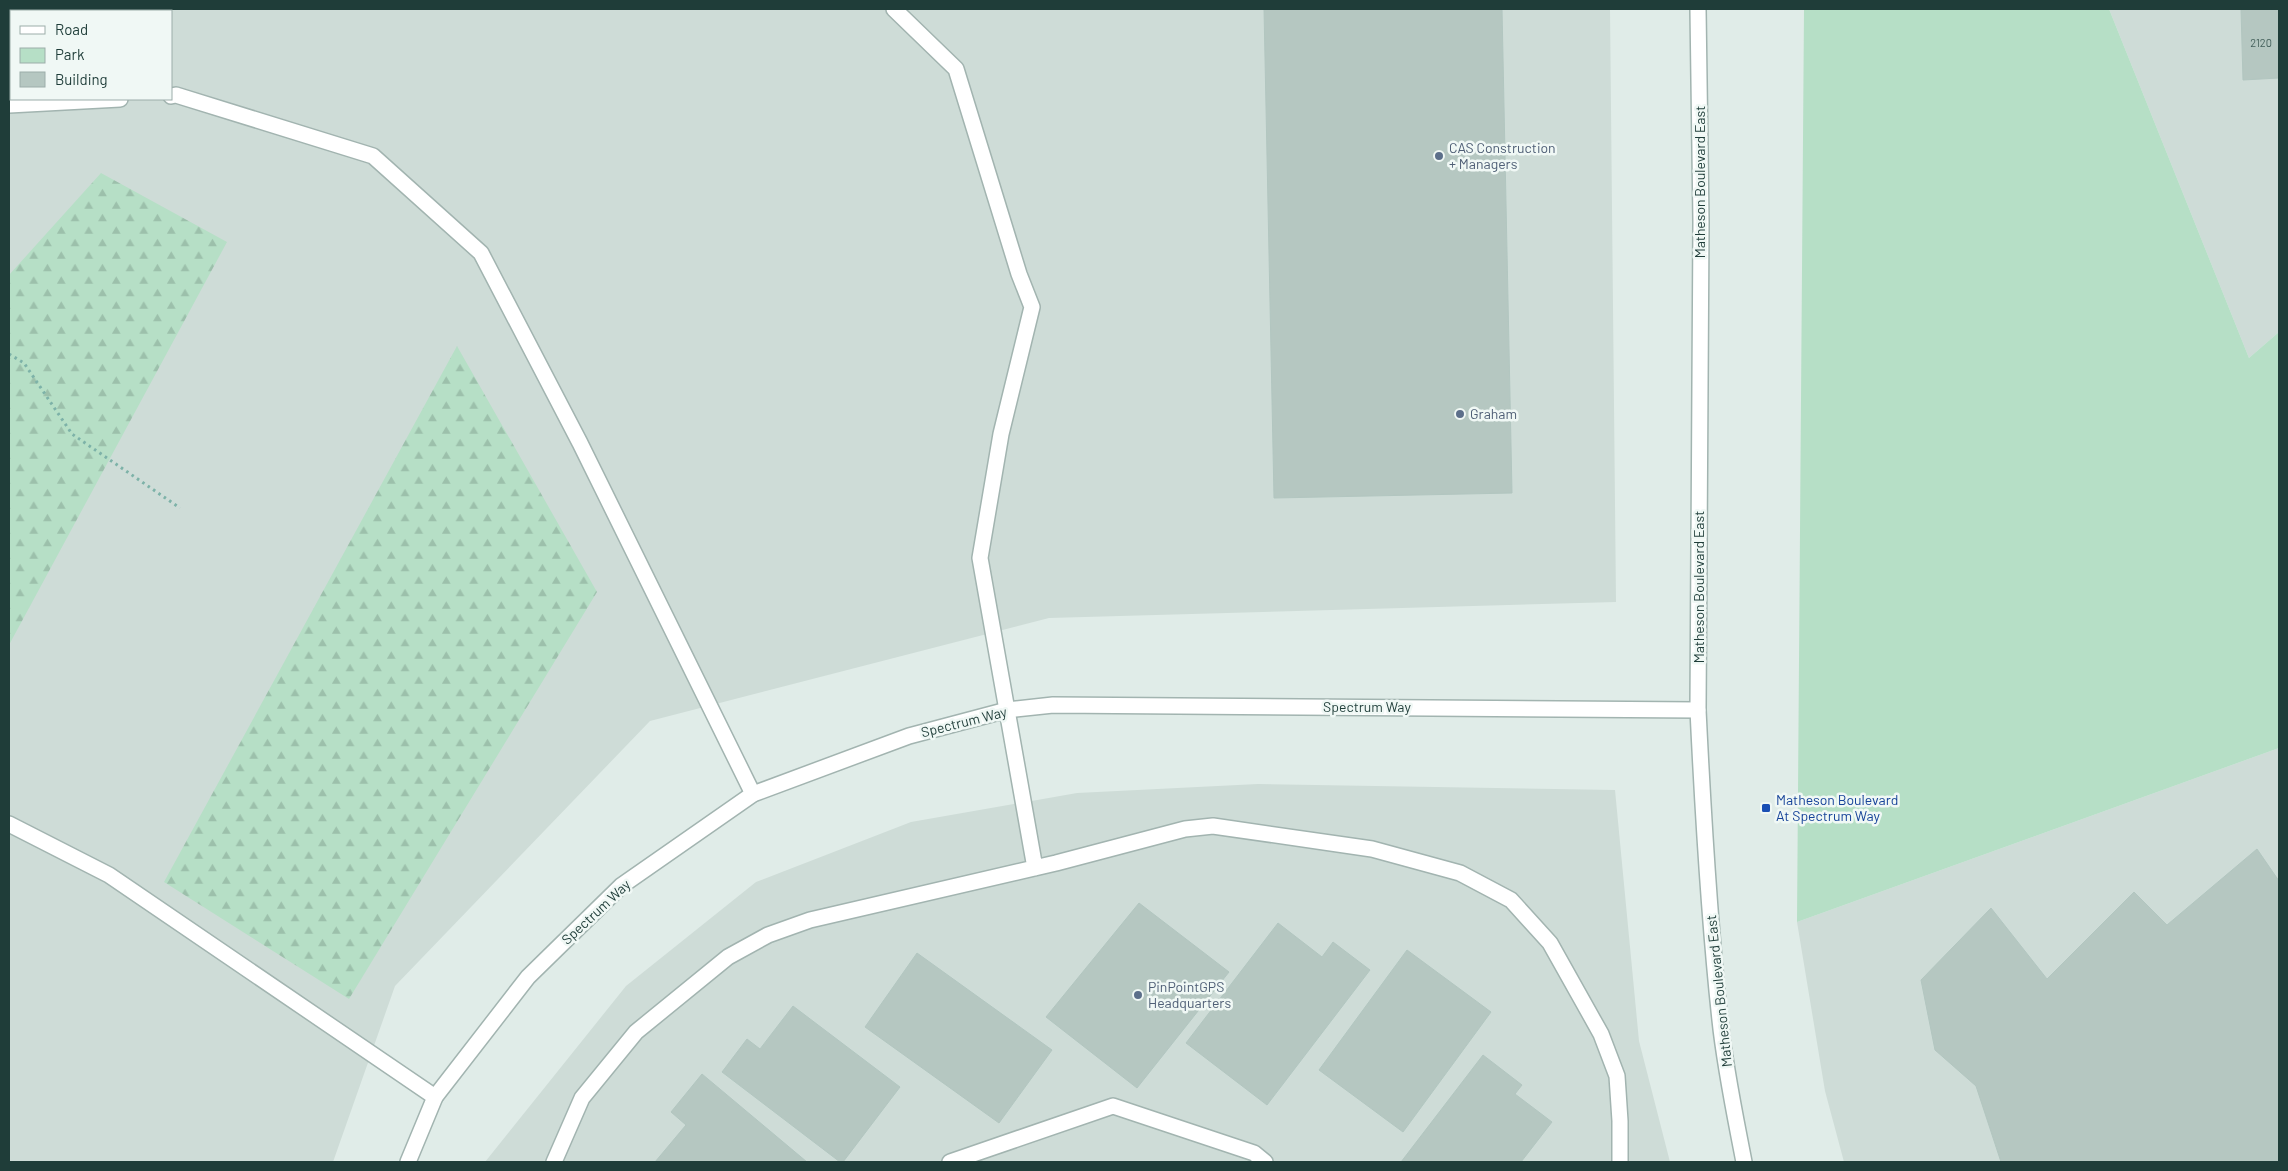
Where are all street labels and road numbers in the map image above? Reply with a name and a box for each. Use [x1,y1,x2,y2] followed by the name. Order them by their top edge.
[1691,106,1708,258] street label: Matheson Boulevard East
[1690,511,1707,663] street label: Matheson Boulevard East
[1323,698,1411,715] street label: Spectrum Way
[919,703,1009,740] street label: Spectrum Way
[558,875,634,948] street label: Spectrum Way
[1702,914,1735,1068] street label: Matheson Boulevard East

